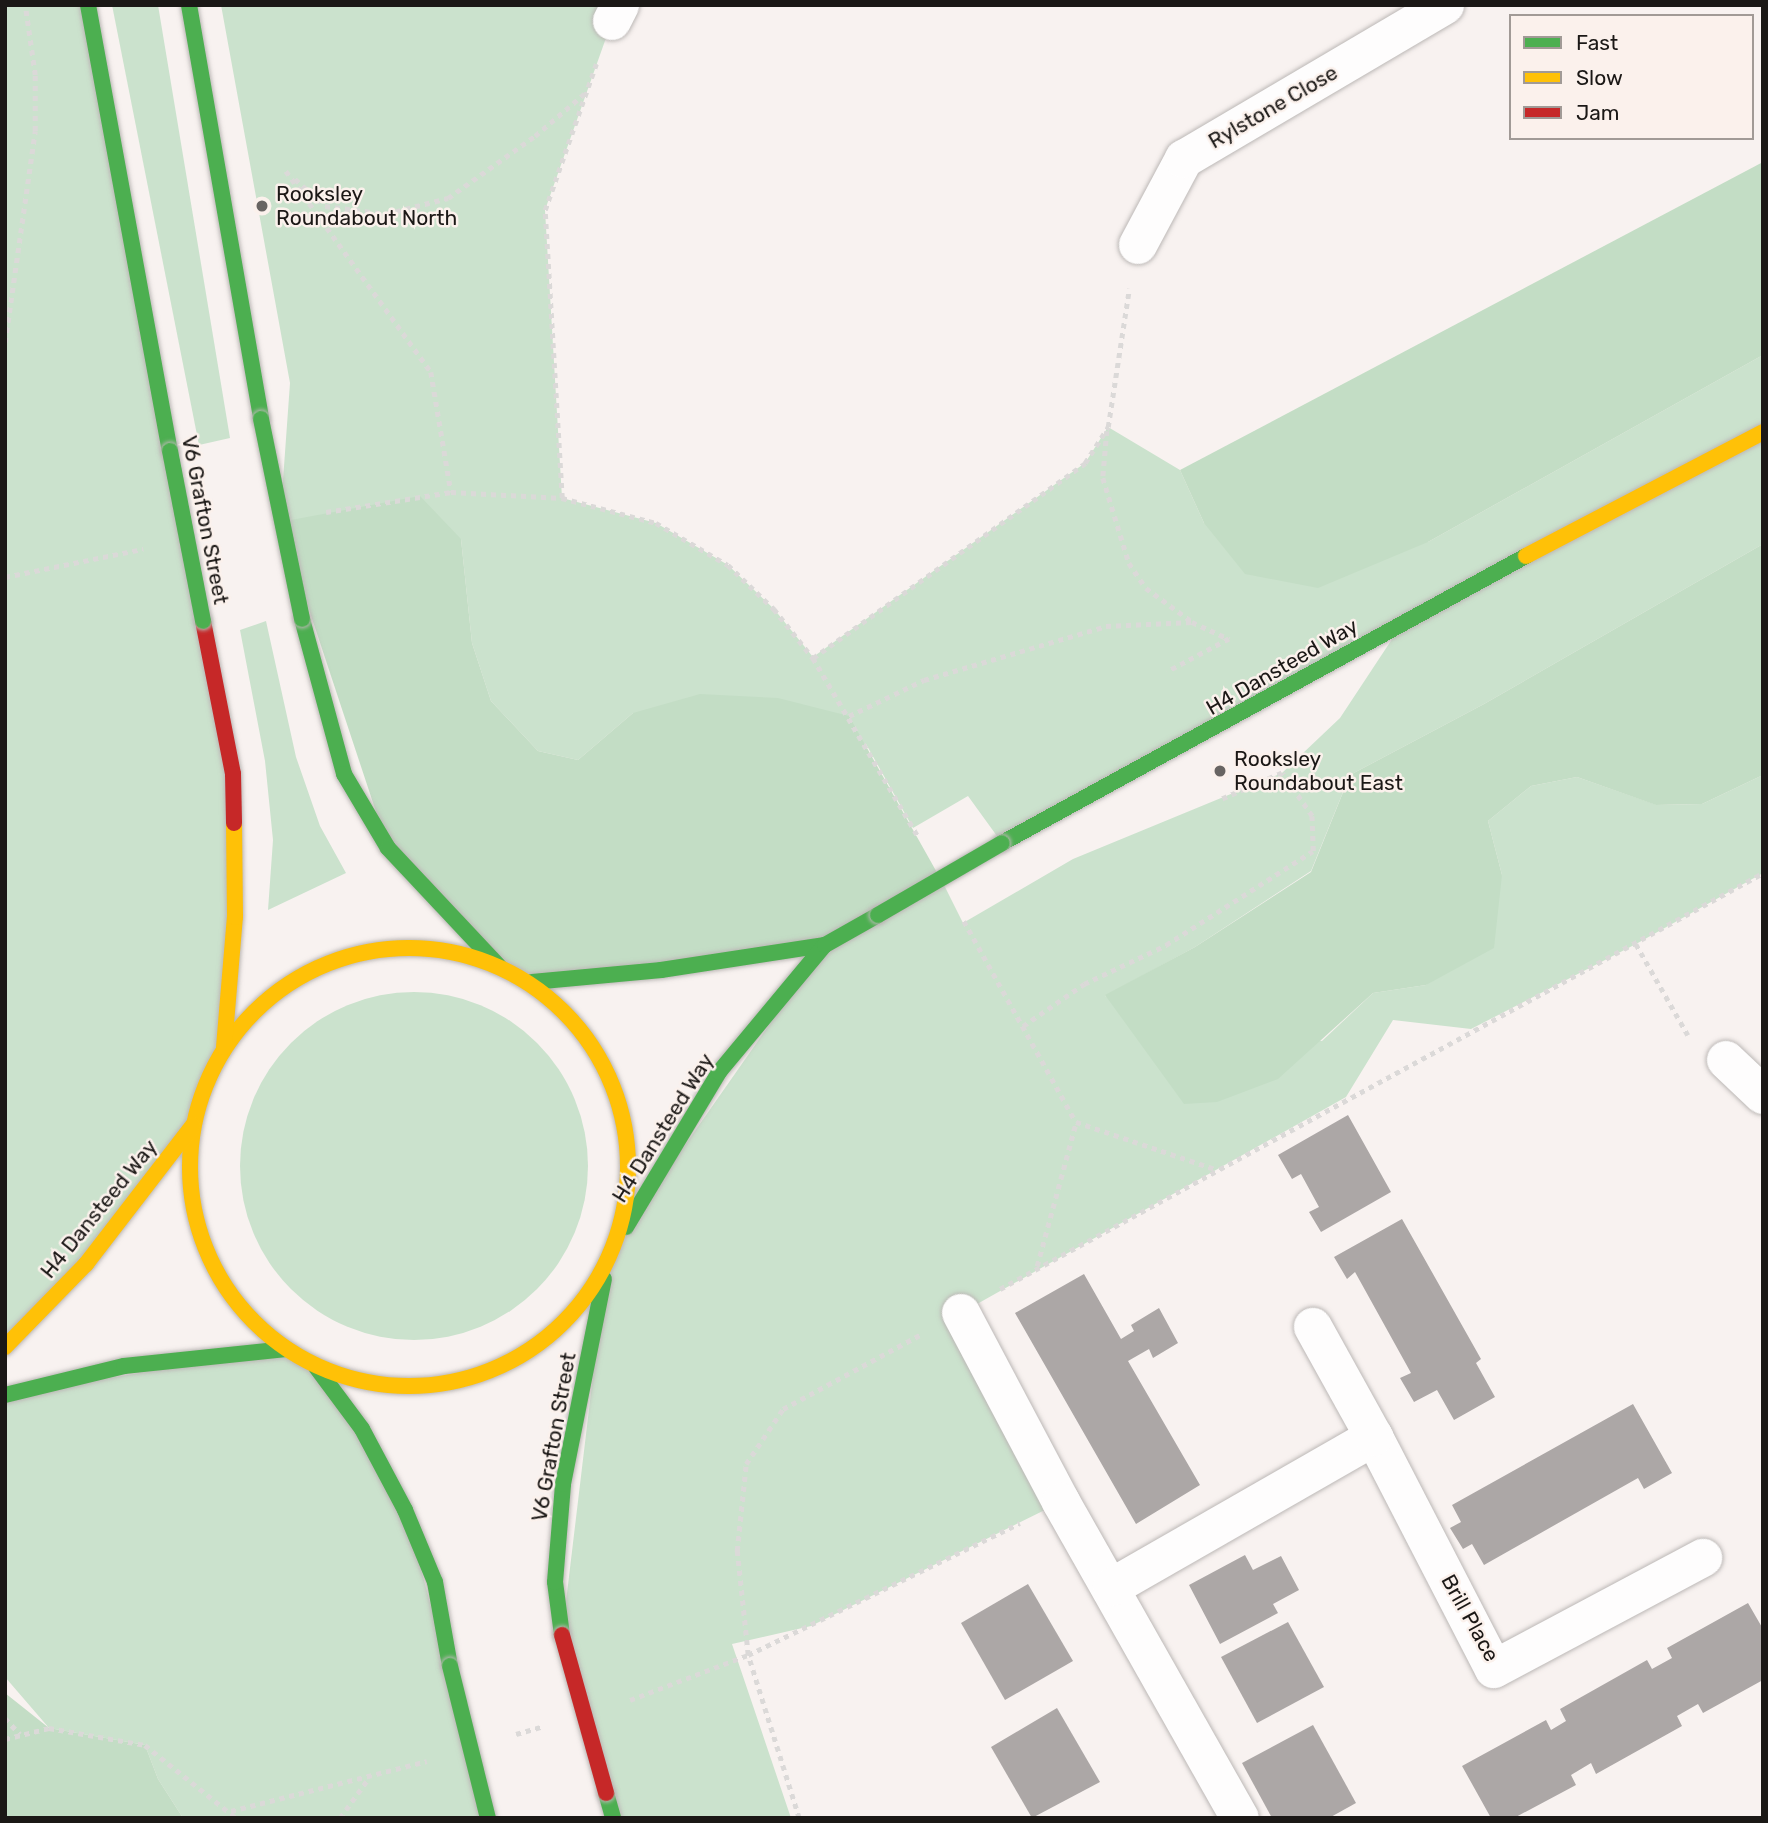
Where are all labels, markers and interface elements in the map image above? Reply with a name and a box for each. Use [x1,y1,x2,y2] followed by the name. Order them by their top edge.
[1509,14,1754,140] legend
[1576,30,1618,55] text: Fast
[1204,60,1342,154] street label: Rylstone Close
[1576,65,1623,90] text: Slow
[1576,100,1620,125] text: Jam
[276,181,457,231] place label: Rooksley Roundabout North
[254,198,270,214] marker: Rooksley Roundabout North
[176,434,234,606] street label: V6 Grafton Street
[1202,613,1362,721] street label: H4 Dansteed Way
[1234,746,1403,796] place label: Rooksley Roundabout East
[1212,763,1228,779] marker: Rooksley Roundabout East
[607,1049,719,1207] street label: H4 Dansteed Way
[35,1134,163,1284] street label: H4 Dansteed Way
[527,1350,581,1524] street label: V6 Grafton Street
[1436,1570,1504,1666] street label: Brill Place

